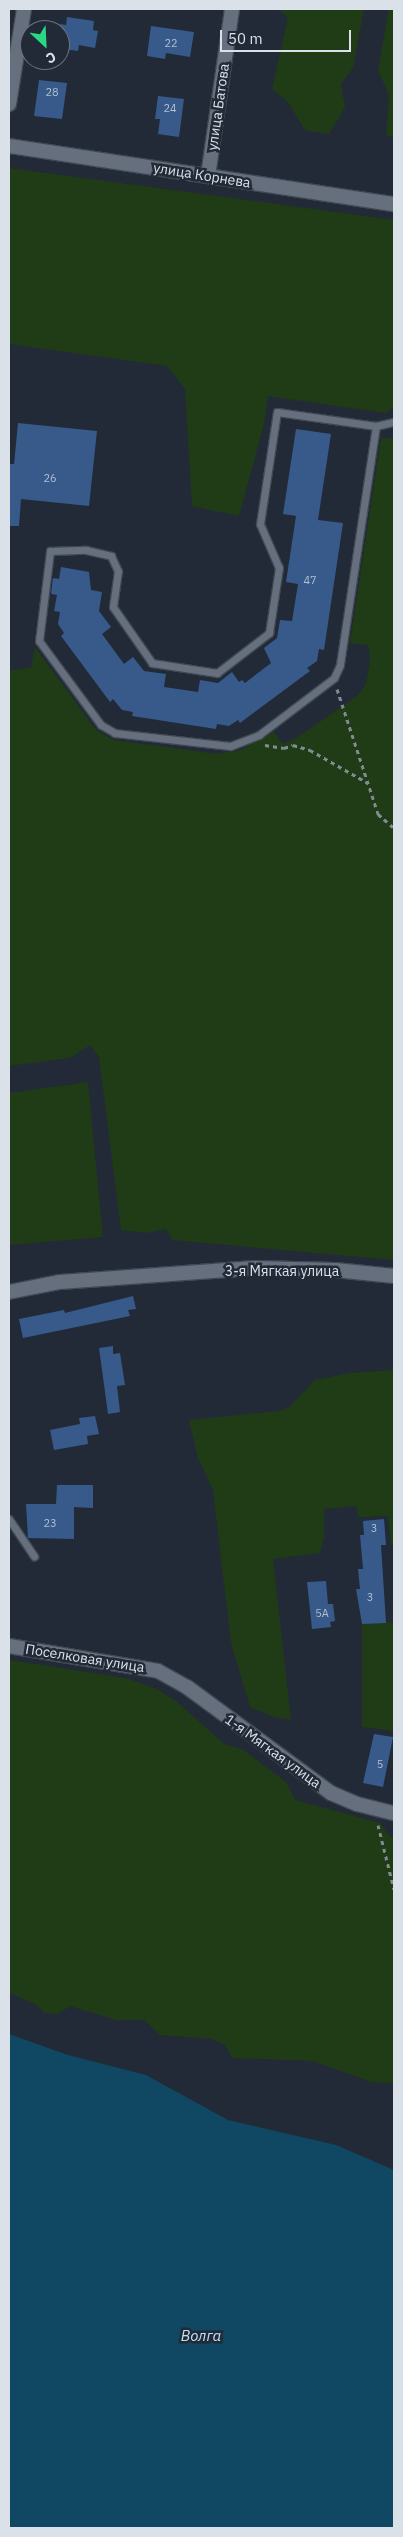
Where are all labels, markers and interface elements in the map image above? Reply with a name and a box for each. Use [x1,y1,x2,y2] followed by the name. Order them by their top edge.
[20,20,70,70] north arrow
[223,20,354,52] scale bar
[228,29,263,48] text: 50 m
[164,36,178,50] house number: 22
[43,48,59,68] text: С
[204,62,232,152] street label: улица Батова
[45,85,59,99] house number: 28
[163,101,177,115] house number: 24
[152,159,252,191] street label: улица Корнева
[43,471,57,485] house number: 26
[303,573,317,587] house number: 47
[225,1263,339,1279] street label: 3-я Мягкая улица
[43,1516,57,1530] house number: 23
[371,1521,377,1535] house number: 3
[367,1590,373,1604] house number: 3
[315,1606,329,1620] house number: 5А
[24,1640,146,1676] street label: Поселковая улица
[222,1711,324,1791] street label: 1-я Мягкая улица
[377,1757,383,1771] house number: 5
[181,2327,221,2345] water label: Волга

